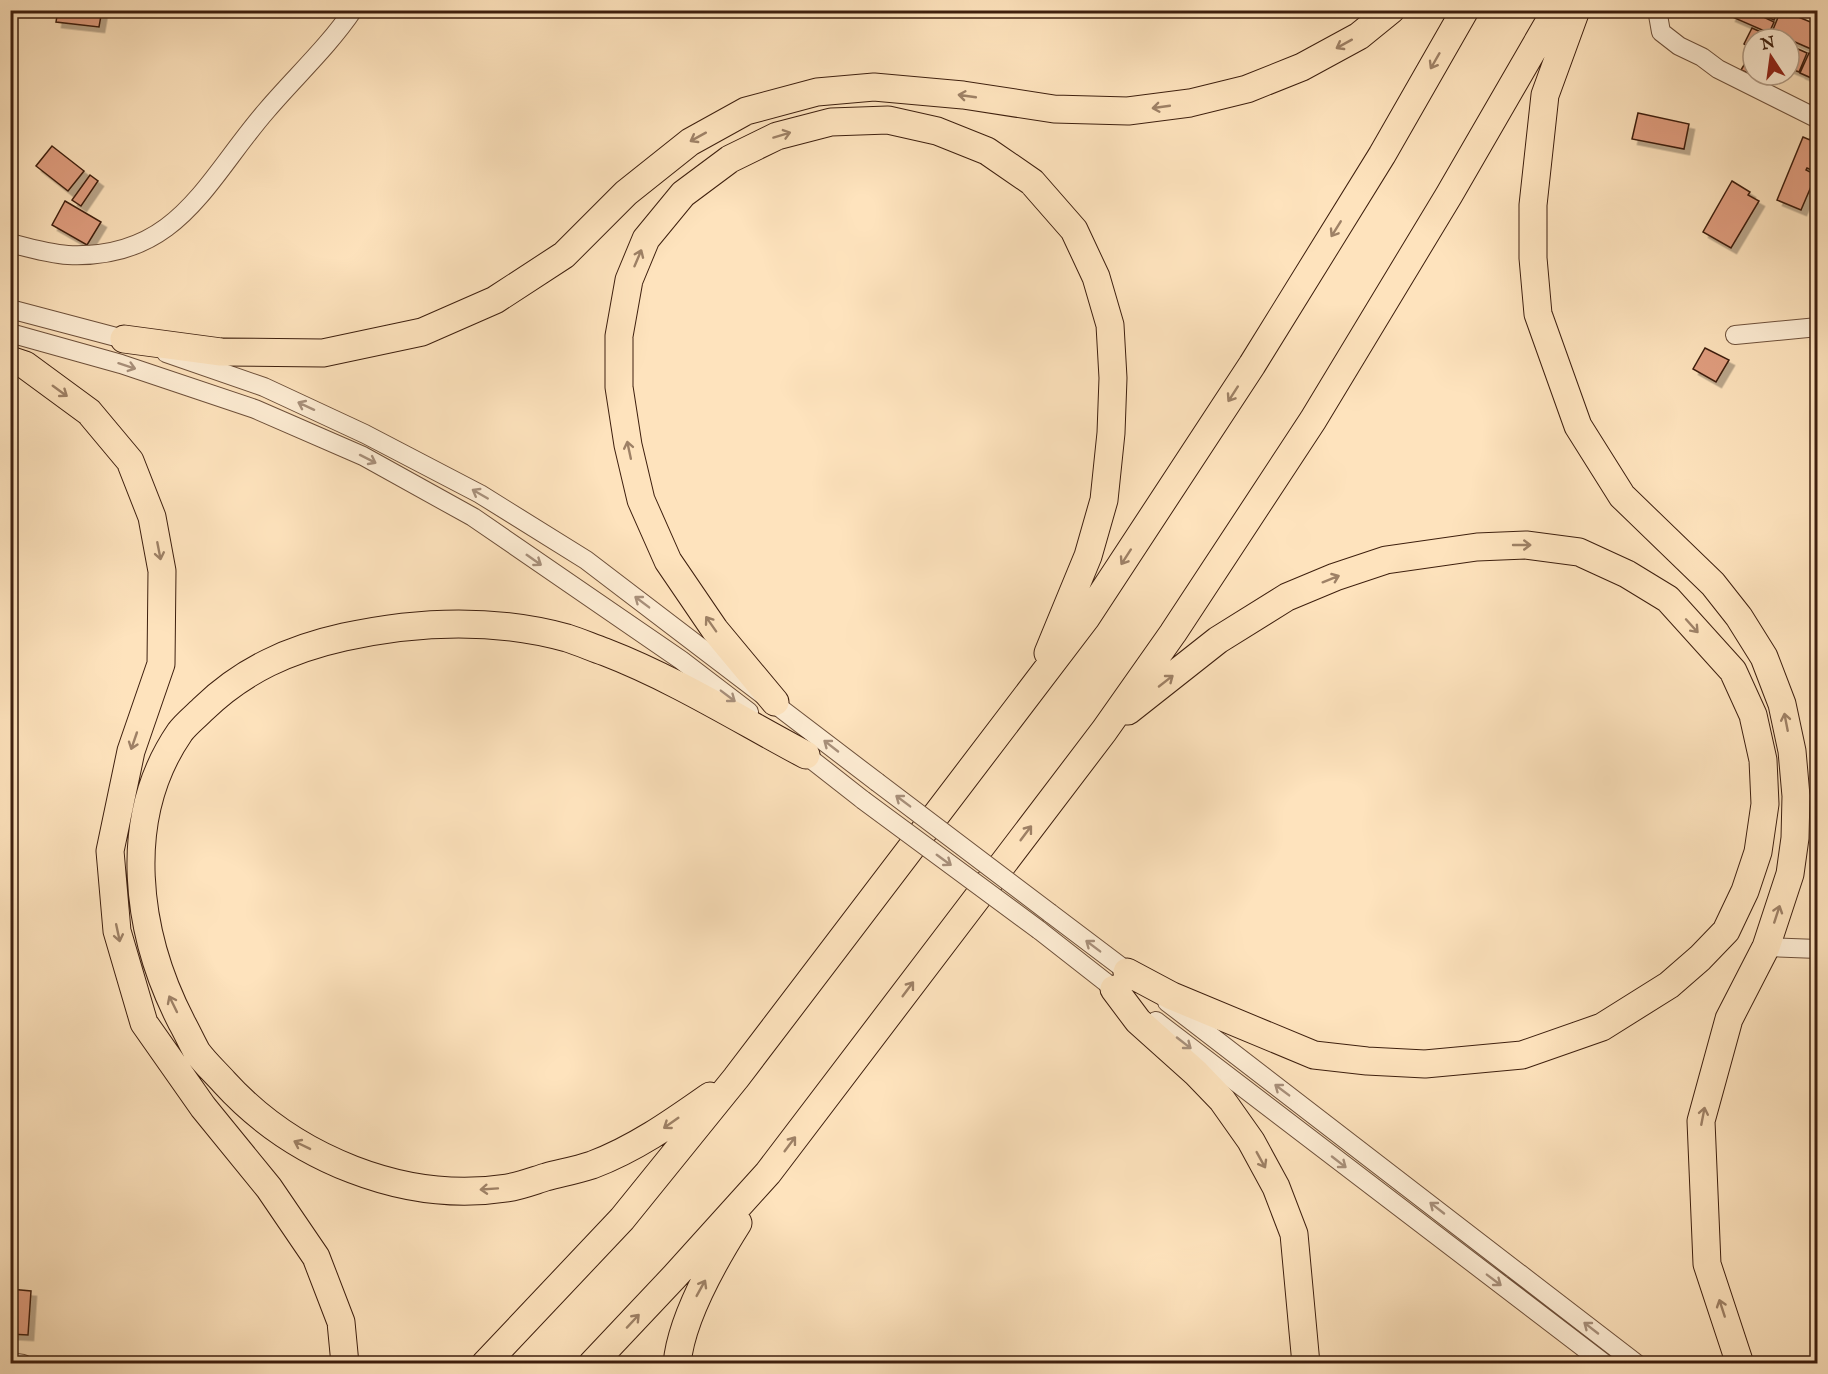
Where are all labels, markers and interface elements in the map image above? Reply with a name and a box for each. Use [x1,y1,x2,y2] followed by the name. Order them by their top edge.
[1741,27,1801,87] north arrow
[1758,33,1777,56] text: N
[1335,39,1353,50] one-way arrow
[1429,52,1441,69] one-way arrow
[958,90,978,101] one-way arrow
[1151,102,1171,113] one-way arrow
[772,129,791,140] one-way arrow
[690,131,707,143] one-way arrow
[1330,220,1342,237] one-way arrow
[633,250,644,268] one-way arrow
[117,361,136,372] one-way arrow
[51,384,67,397] one-way arrow
[1227,386,1239,402] one-way arrow
[298,400,316,412] one-way arrow
[623,441,634,460] one-way arrow
[358,454,376,465] one-way arrow
[472,488,489,500] one-way arrow
[1511,539,1531,551] one-way arrow
[154,541,165,560] one-way arrow
[1120,549,1132,565] one-way arrow
[526,554,542,566] one-way arrow
[1321,573,1339,584] one-way arrow
[635,596,651,608] one-way arrow
[705,617,717,633] one-way arrow
[1685,618,1699,633] one-way arrow
[1158,675,1174,688] one-way arrow
[720,689,736,702] one-way arrow
[1780,713,1791,732] one-way arrow
[128,731,139,750] one-way arrow
[823,739,839,752] one-way arrow
[896,795,912,808] one-way arrow
[1020,826,1032,842] one-way arrow
[935,854,951,866] one-way arrow
[1772,905,1783,924] one-way arrow
[113,923,125,942] one-way arrow
[1086,940,1102,952] one-way arrow
[902,981,914,997] one-way arrow
[167,996,178,1014] one-way arrow
[1176,1037,1192,1049] one-way arrow
[1274,1083,1290,1096] one-way arrow
[1698,1107,1709,1126] one-way arrow
[663,1117,679,1129] one-way arrow
[783,1136,796,1152] one-way arrow
[294,1139,312,1151] one-way arrow
[1255,1151,1267,1168] one-way arrow
[1331,1155,1347,1168] one-way arrow
[480,1184,500,1195] one-way arrow
[1429,1201,1445,1214] one-way arrow
[1486,1274,1502,1287] one-way arrow
[696,1280,707,1298] one-way arrow
[1715,1299,1726,1318] one-way arrow
[625,1314,639,1329] one-way arrow
[1583,1321,1599,1334] one-way arrow

